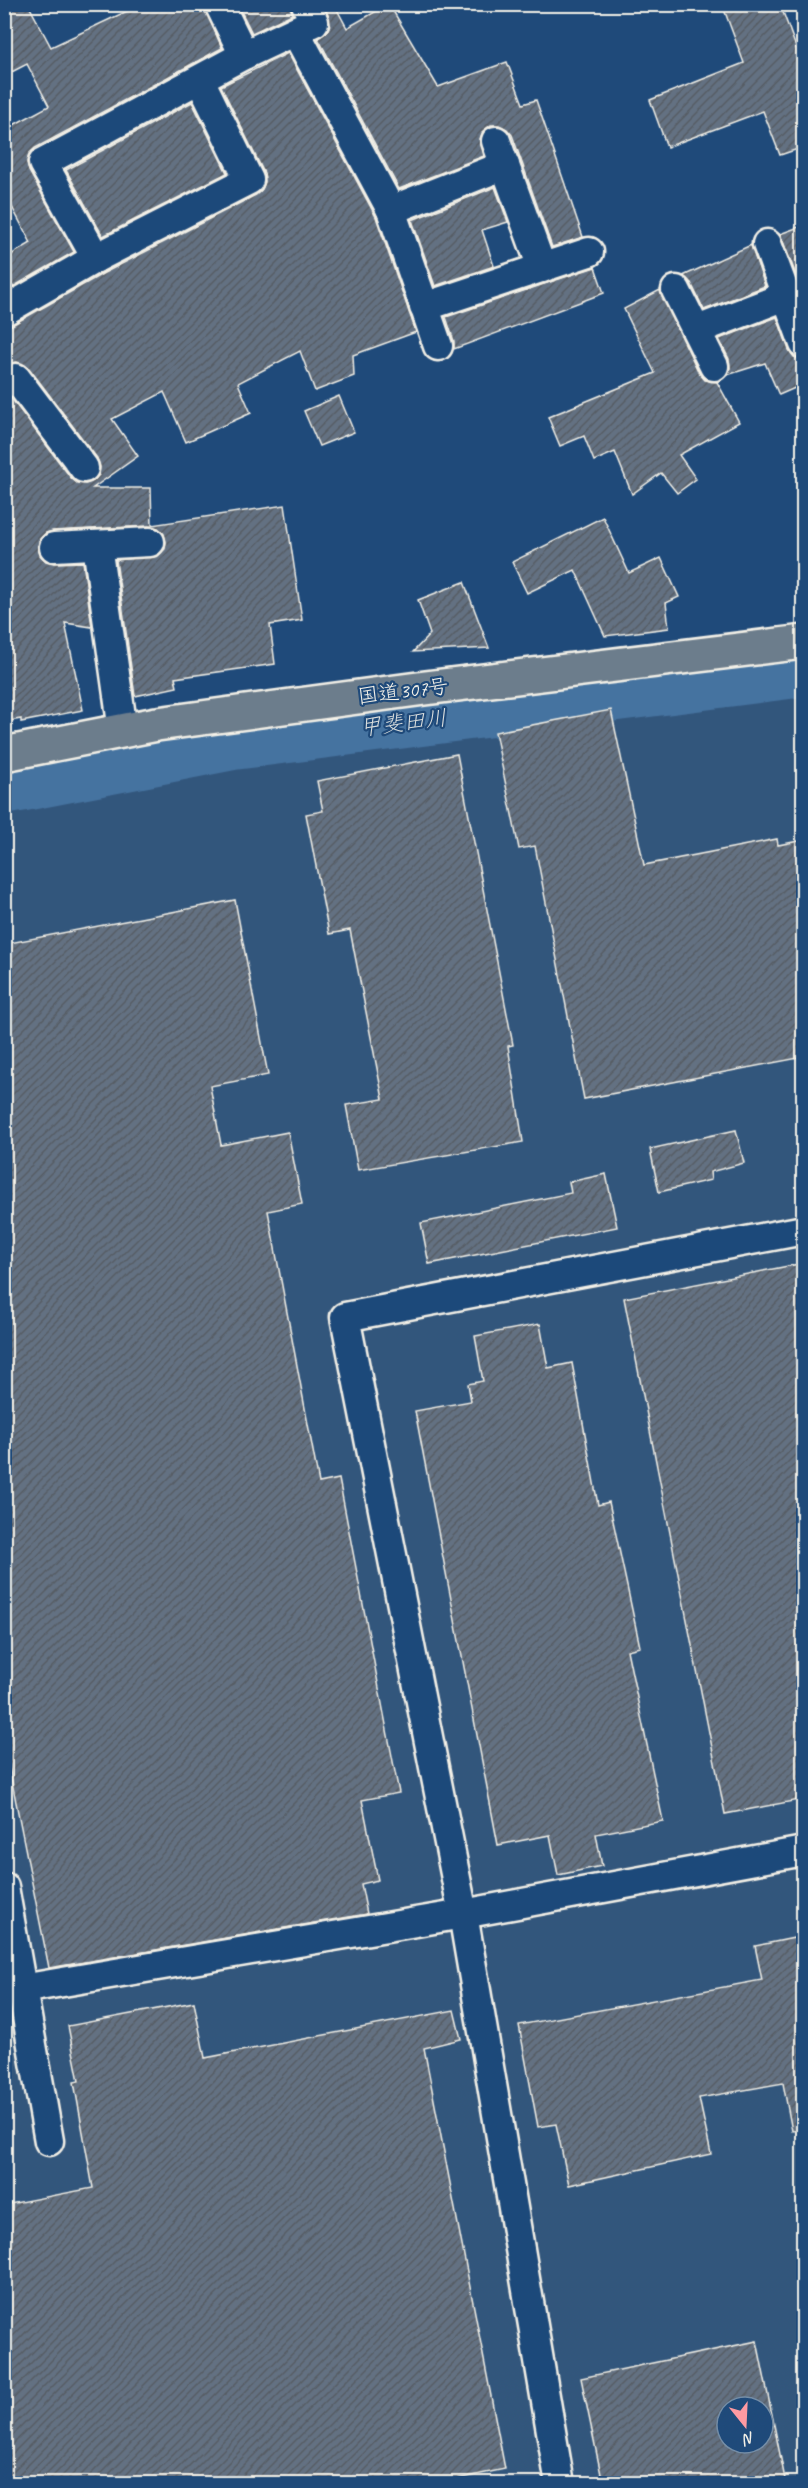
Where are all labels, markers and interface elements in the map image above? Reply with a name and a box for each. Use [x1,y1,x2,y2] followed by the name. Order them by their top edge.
[356,673,450,709] street label: 国道307号
[358,704,449,742] water label: 甲斐田川
[715,2395,775,2455] north arrow
[739,2427,757,2450] text: N

